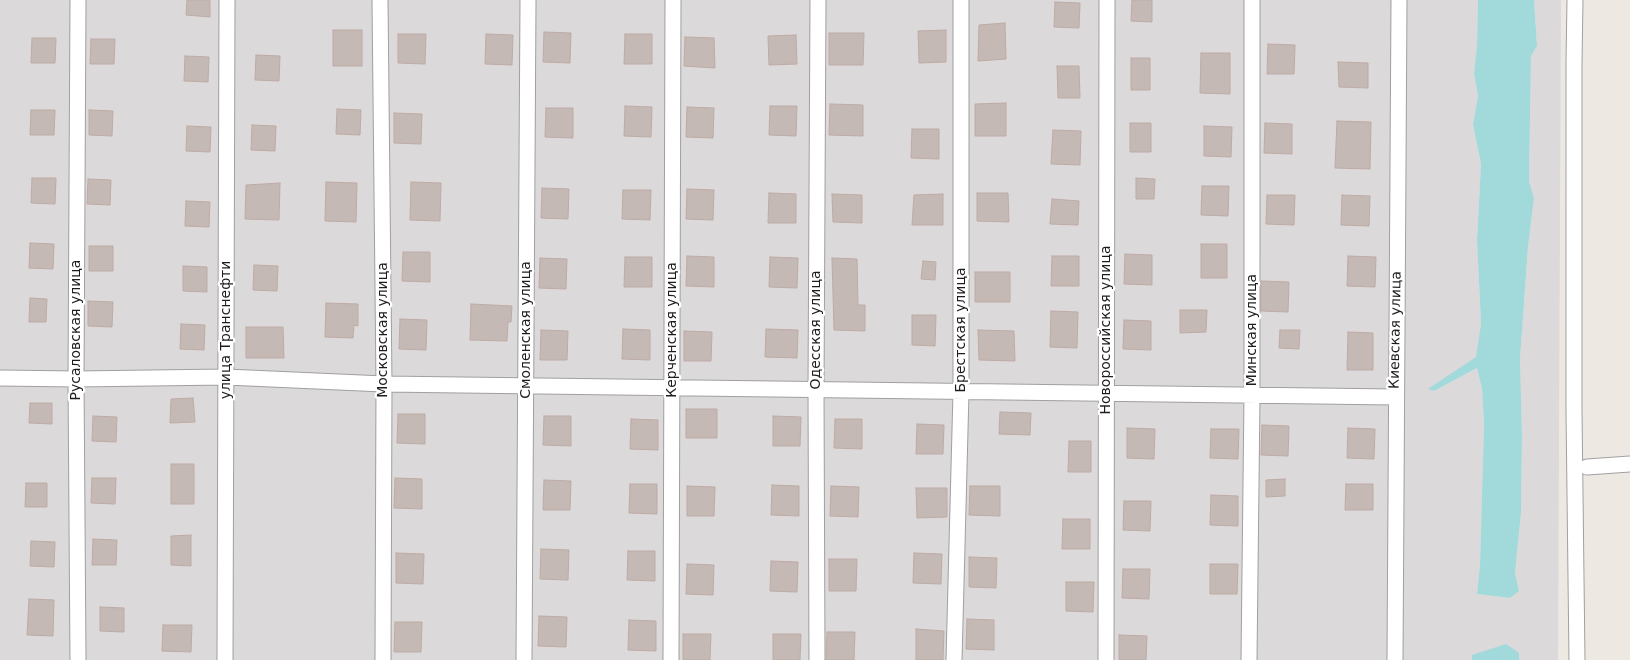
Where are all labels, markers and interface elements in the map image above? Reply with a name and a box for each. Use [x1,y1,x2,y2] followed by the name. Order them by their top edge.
[1098,246,1114,414] street label: Новороссийская улица
[68,260,84,400] street label: Русаловская улица
[218,261,234,399] street label: улица Транснефти
[518,261,534,399] street label: Смоленская улица
[375,262,391,398] street label: Московская улица
[664,262,680,398] street label: Керченская улица
[953,267,969,393] street label: Брестская улица
[808,270,824,390] street label: Одесская улица
[1387,271,1405,389] street label: Киевская улица
[1244,274,1260,386] street label: Минская улица

